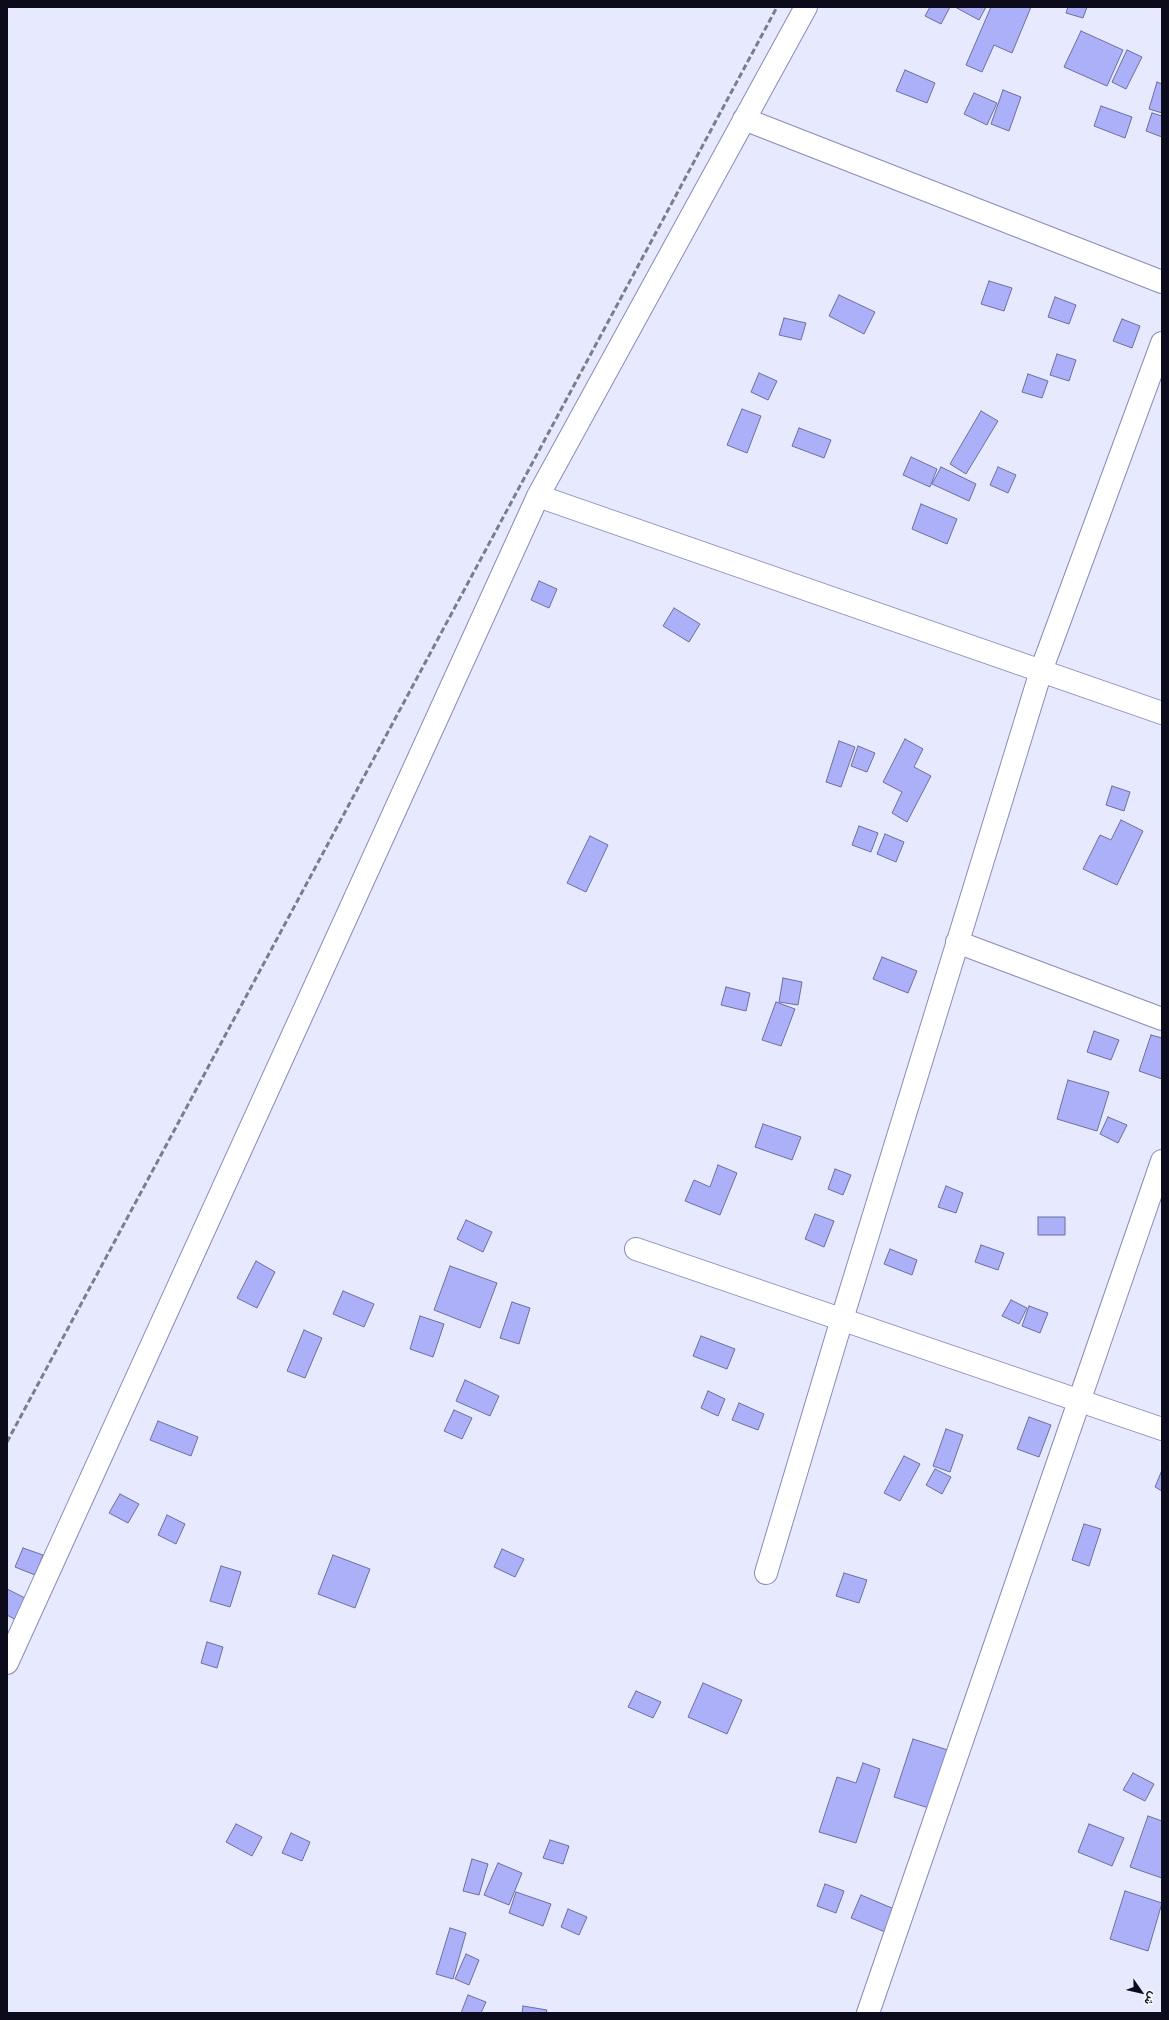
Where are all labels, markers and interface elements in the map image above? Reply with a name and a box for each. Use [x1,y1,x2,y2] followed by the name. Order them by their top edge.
[1121,1972,1161,2012] north arrow
[1141,1989,1161,2009] text: ش

